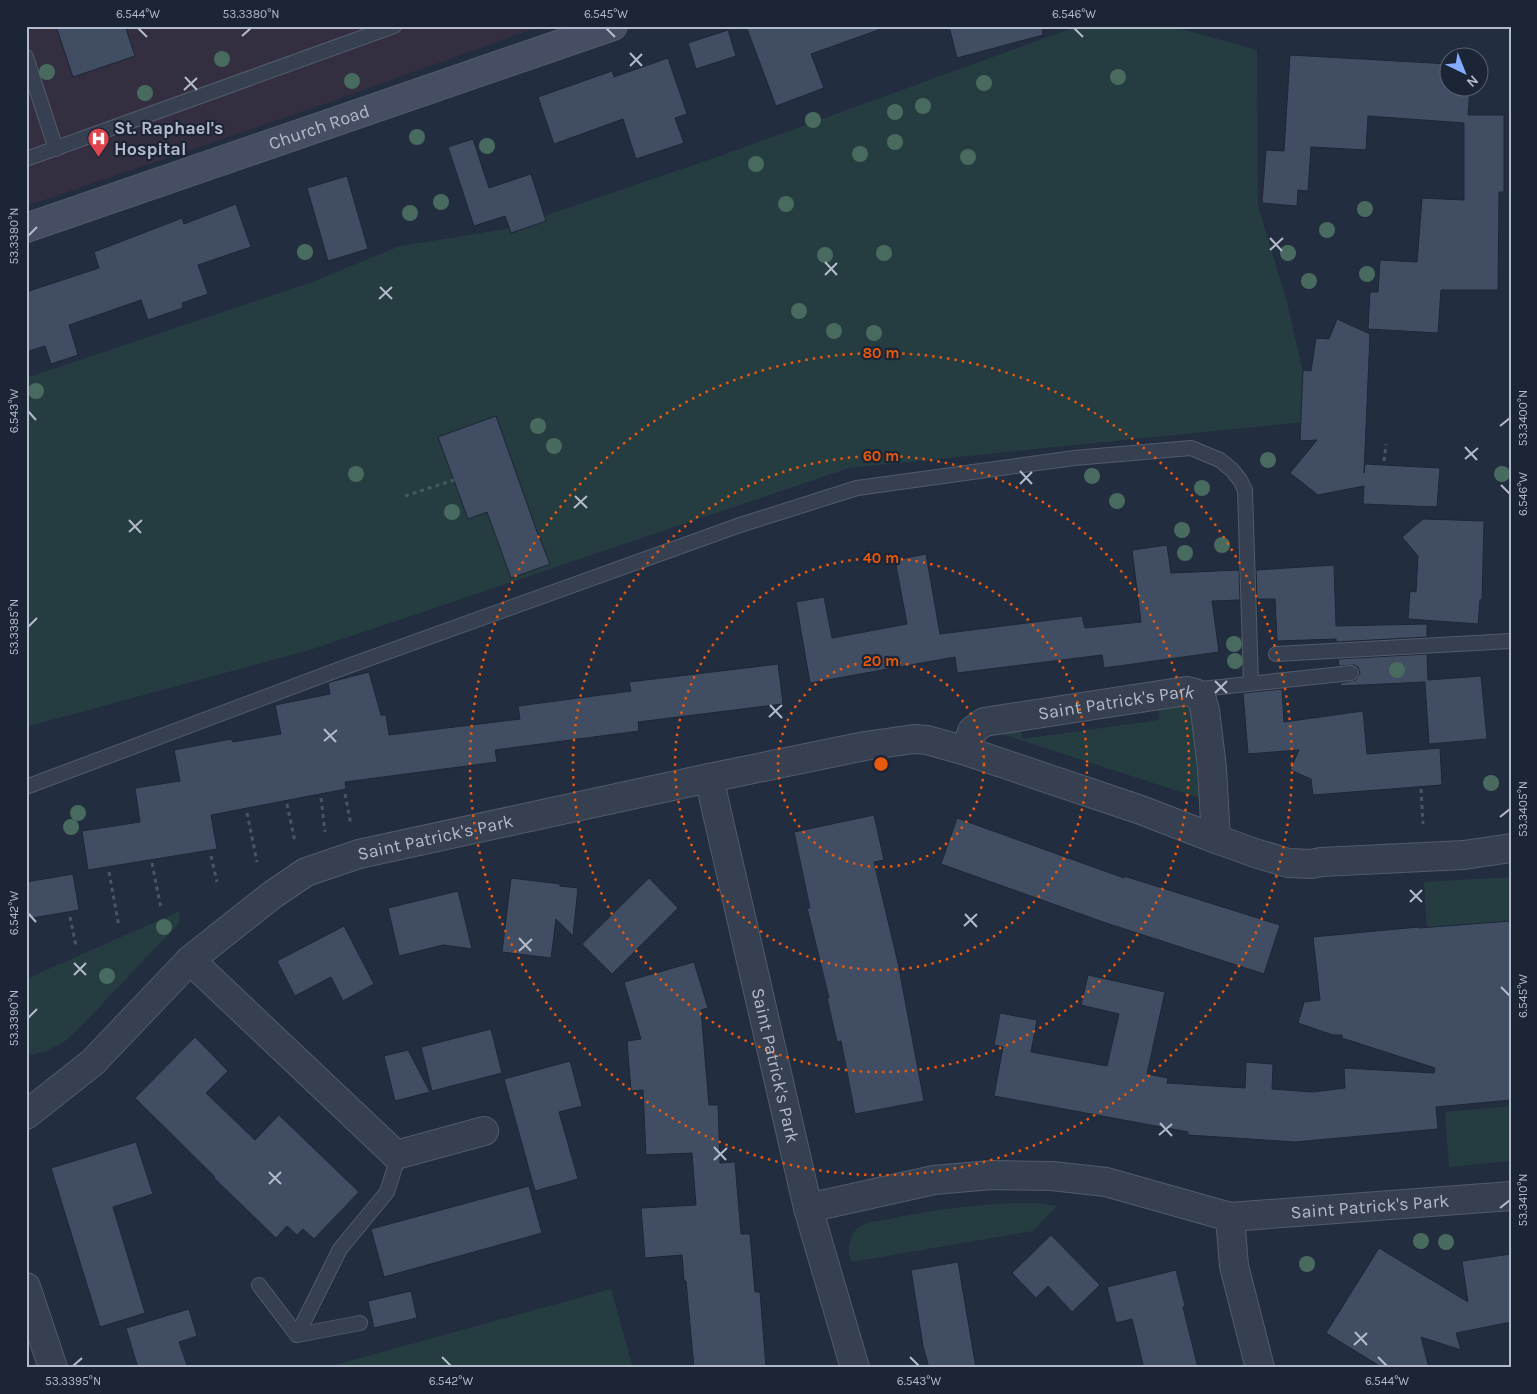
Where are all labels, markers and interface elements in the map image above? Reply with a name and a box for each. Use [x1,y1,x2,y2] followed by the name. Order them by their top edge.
[116,7,160,21] text: 6.544°W
[223,7,279,21] text: 53.3380°N
[584,7,628,21] text: 6.545°W
[1052,7,1096,21] text: 6.546°W
[1440,48,1490,98] north arrow
[1463,71,1482,91] text: N
[266,100,372,155] street label: Church Road
[114,117,224,160] place label: St. Raphael's Hospital
[86,126,110,157] hospital icon: St. Raphael's Hospital
[7,208,21,264] text: 53.3380°N
[862,344,900,362] text: 80 m
[7,389,21,433] text: 6.543°W
[1516,390,1530,446] text: 53.3400°N
[863,447,899,465] text: 60 m
[1516,472,1530,516] text: 6.546°W
[863,549,899,567] text: 40 m
[7,599,21,655] text: 53.3385°N
[863,652,899,670] text: 20 m
[1036,680,1197,725] street label: Saint Patrick's Park
[872,755,890,773] centre of rings
[1516,781,1530,837] text: 53.3405°N
[355,810,515,865] street label: Saint Patrick's Park
[7,891,21,935] text: 6.542°W
[1516,974,1530,1018] text: 6.545°W
[747,986,804,1145] street label: Saint Patrick's Park
[7,990,21,1046] text: 53.3390°N
[1516,1173,1530,1227] text: 53.3410°N
[1290,1190,1450,1223] street label: Saint Patrick's Park
[45,1374,101,1388] text: 53.3395°N
[429,1374,473,1388] text: 6.542°W
[897,1374,941,1388] text: 6.543°W
[1365,1374,1409,1388] text: 6.544°W

